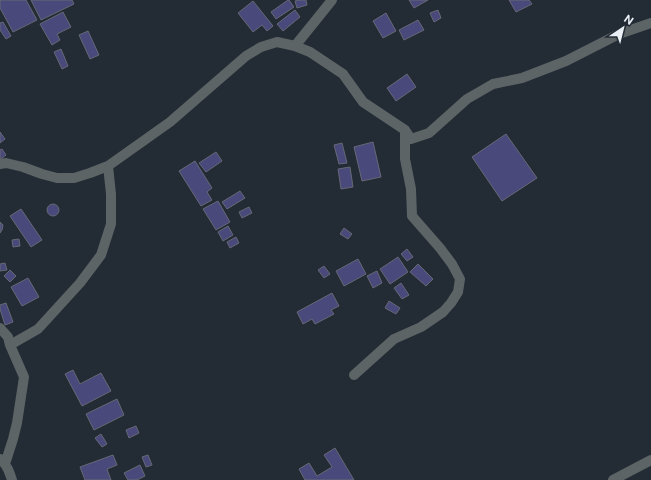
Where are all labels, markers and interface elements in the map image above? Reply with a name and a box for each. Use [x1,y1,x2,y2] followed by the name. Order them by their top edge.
[603,8,643,48] north arrow
[622,12,636,27] text: N

